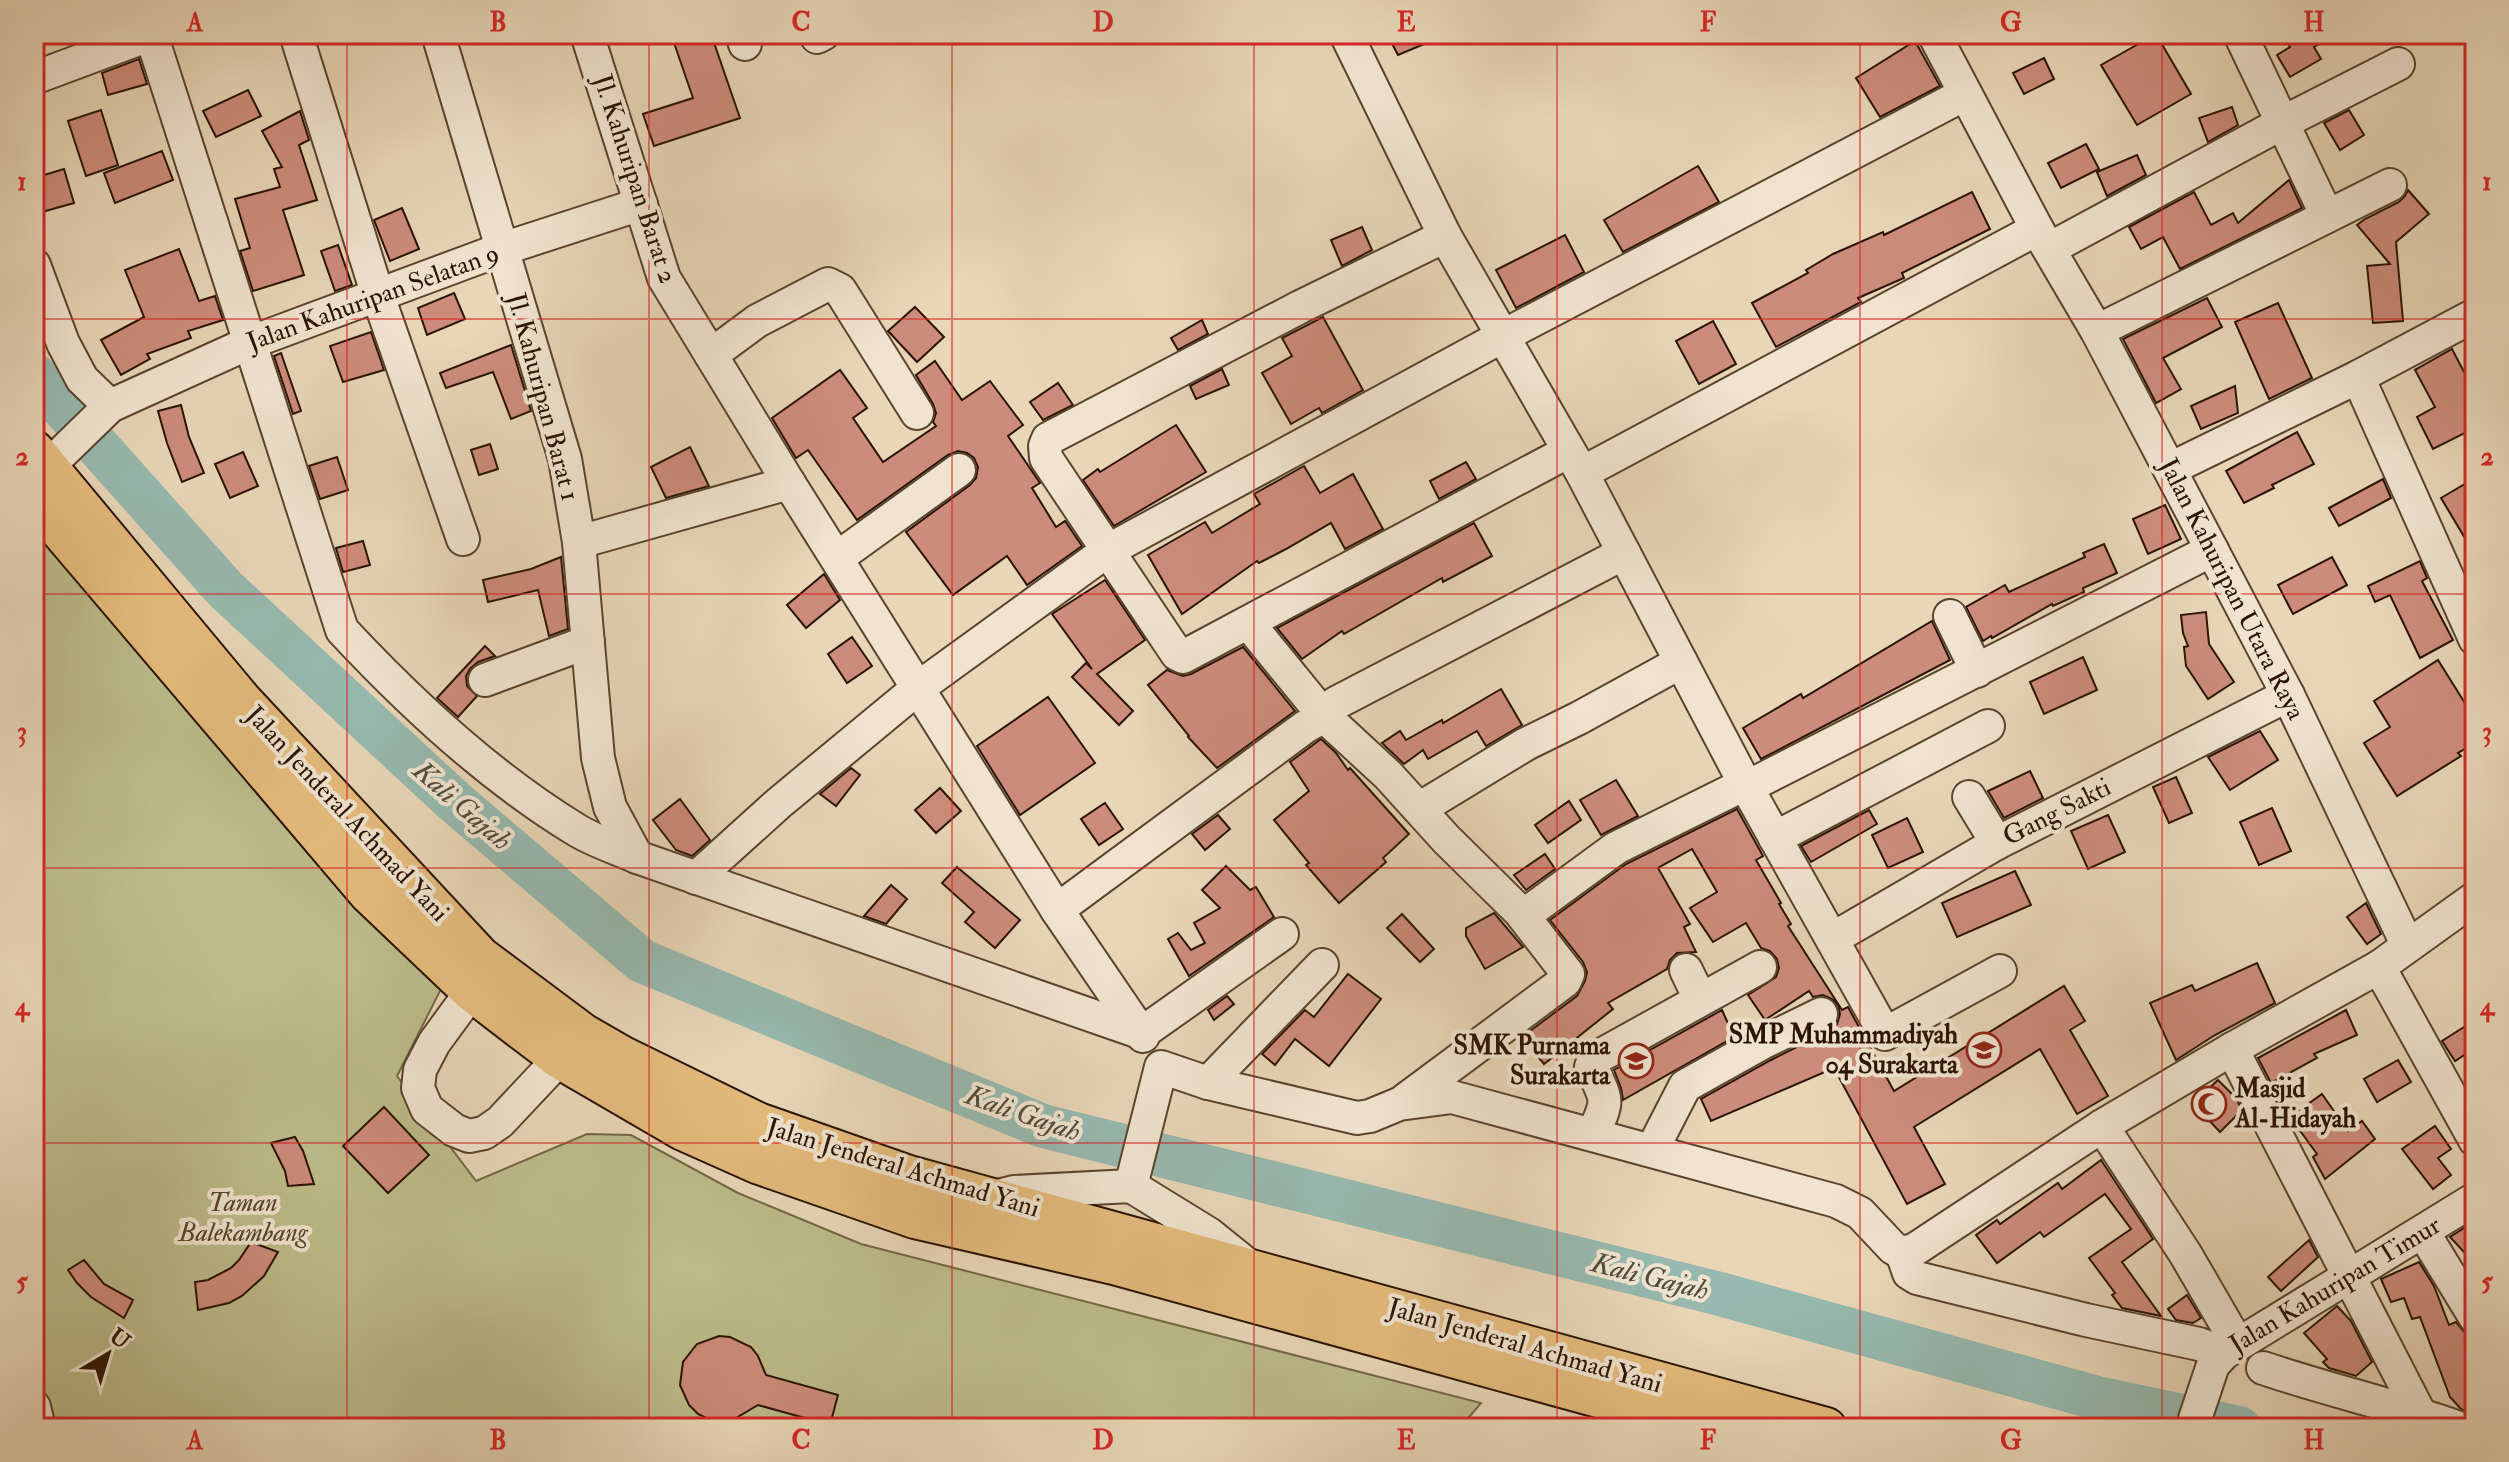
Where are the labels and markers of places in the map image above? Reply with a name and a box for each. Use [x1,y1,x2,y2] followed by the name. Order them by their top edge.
[1729,1019,1959,1081] place label: SMP Muhammadiyah 04 Surakarta
[1453,1030,1611,1092] place label: SMK Purnama Surakarta
[1965,1031,2003,1069] school or university icon: SMP Muhammadiyah 04 Surakarta
[1617,1042,1655,1080] school or university icon: SMK Purnama Surakarta
[2234,1073,2357,1136] place label: Masjid Al-Hidayah
[2190,1085,2228,1123] mosque icon: Masjid Al-Hidayah

